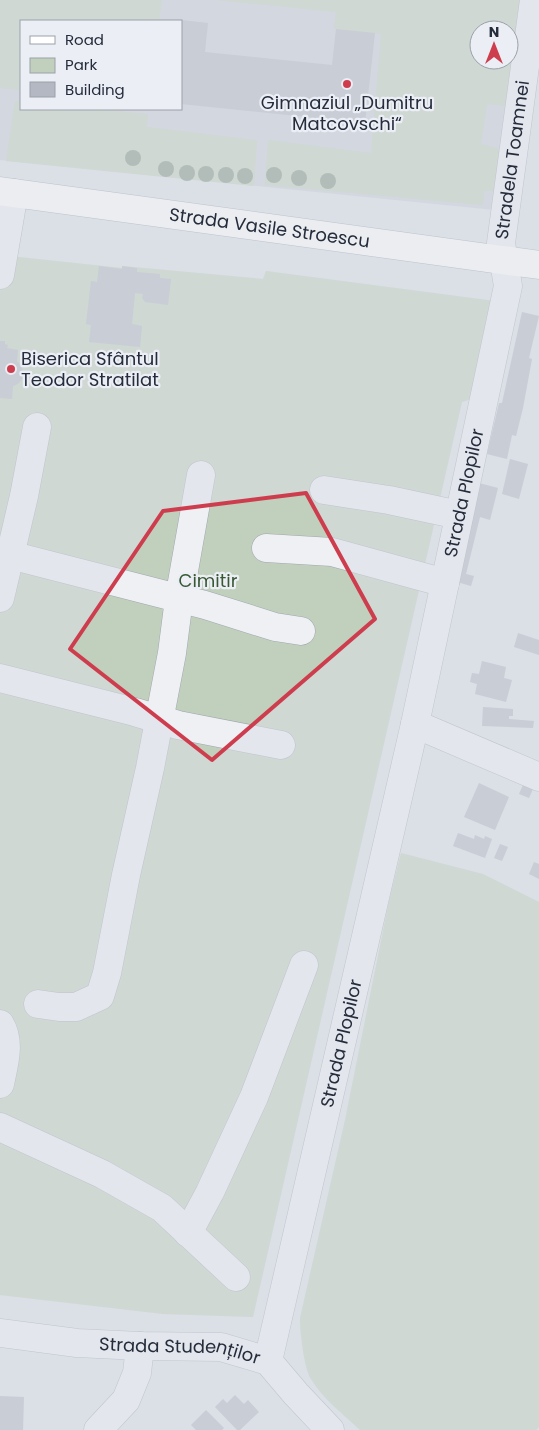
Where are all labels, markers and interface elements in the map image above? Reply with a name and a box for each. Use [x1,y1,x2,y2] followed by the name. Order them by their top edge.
[20,20,182,110] legend
[469,20,519,70] north arrow
[489,22,499,42] text: N
[65,29,104,50] text: Road
[65,54,97,75] text: Park
[341,78,353,90] marker: Gimnaziul „Dumitru Matcovschi“
[65,79,125,100] text: Building
[489,79,535,241] street label: Stradela Toamnei
[261,90,433,136] place label: Gimnaziul „Dumitru Matcovschi“
[168,201,371,254] street label: Strada Vasile Stroescu
[21,346,159,392] place label: Biserica Sfântul Teodor Stratilat
[5,363,17,375] marker: Biserica Sfântul Teodor Stratilat
[438,426,489,559] street label: Strada Plopilor
[179,568,238,593] park label: Cimitir
[314,976,368,1110] street label: Strada Plopilor
[99,1331,264,1370] street label: Strada Studenților

